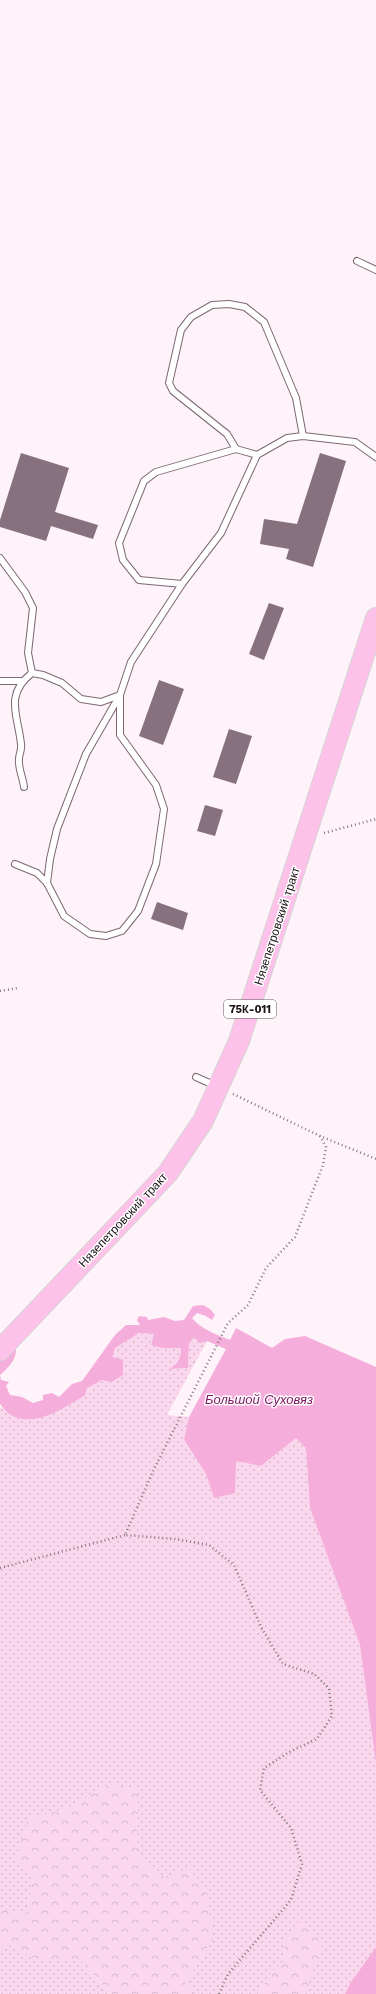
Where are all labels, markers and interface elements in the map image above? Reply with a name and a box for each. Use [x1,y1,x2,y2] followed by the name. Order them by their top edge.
[251,865,303,987] street label: Нязепетровский тракт
[224,1000,276,1018] road number: 75К-011
[76,1170,171,1270] street label: Нязепетровский тракт
[205,1392,313,1407] water label: Большой Суховяз

